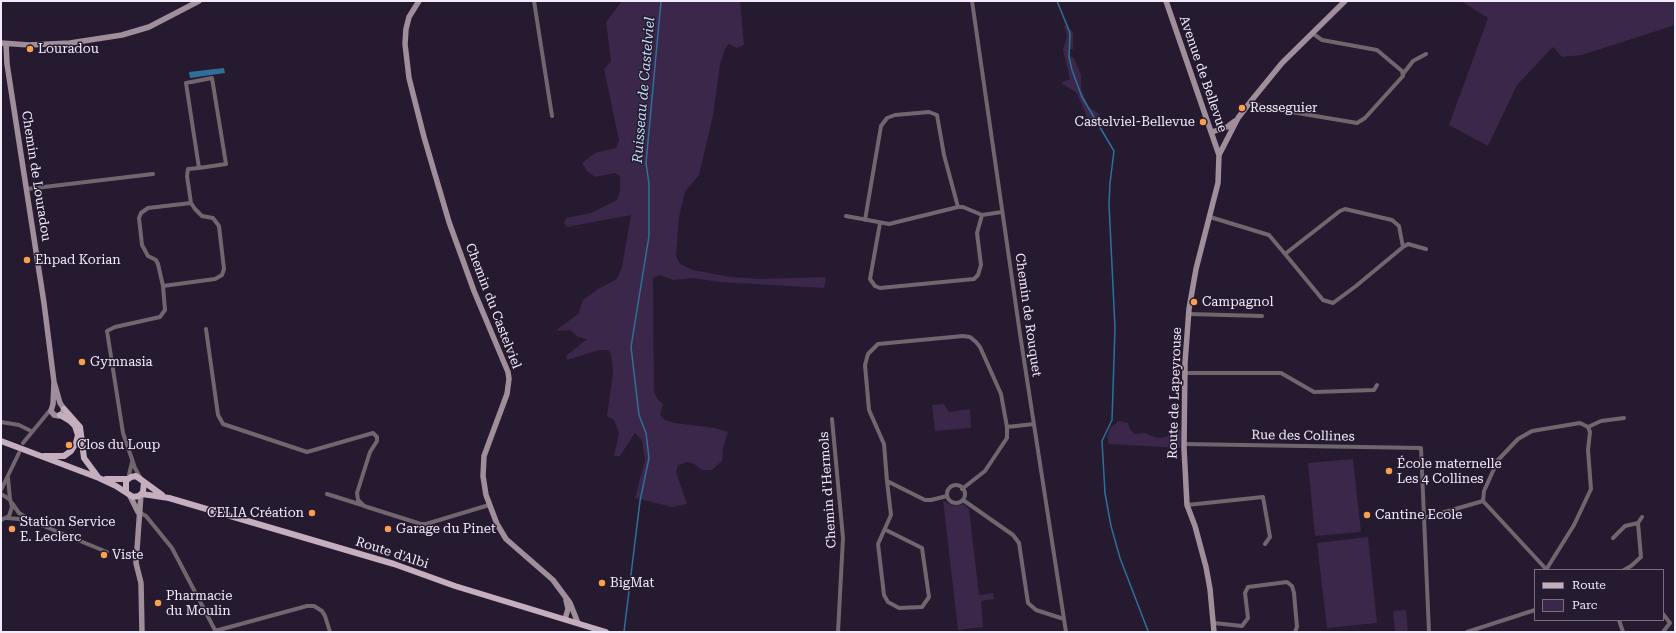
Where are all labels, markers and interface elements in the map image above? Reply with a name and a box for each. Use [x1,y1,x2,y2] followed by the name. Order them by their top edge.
[1176,14,1230,134] street label: Avenue de Bellevue
[629,16,659,164] water label: Ruisseau de Castelviel
[38,41,99,57] place label: Louradou
[25,44,35,54] marker: Louradou
[1250,100,1317,116] place label: Resseguier
[1237,103,1247,113] marker: Resseguier
[18,110,54,242] street label: Chemin de Louradou
[1075,114,1195,130] place label: Castelviel-Bellevue
[1198,117,1208,127] marker: Castelviel-Bellevue
[462,241,524,371] street label: Chemin du Castelviel
[35,252,121,268] place label: Ehpad Korian
[1012,252,1044,378] street label: Chemin de Rouquet
[22,255,32,265] marker: Ehpad Korian
[1202,294,1273,310] place label: Campagnol
[1189,297,1199,307] marker: Campagnol
[1165,327,1185,459] street label: Route de Lapeyrouse
[90,354,153,370] place label: Gymnasia
[77,357,87,367] marker: Gymnasia
[1251,427,1355,445] street label: Rue des Collines
[816,431,840,549] street label: Chemin d'Hermols
[77,437,160,453] place label: Clos du Loup
[64,440,74,450] marker: Clos du Loup
[1397,456,1502,487] place label: École maternelle Les 4 Collines
[1384,466,1394,476] marker: École maternelle Les 4 Collines
[207,505,304,521] place label: CELIA Création
[1375,507,1462,523] place label: Cantine Ecole
[307,508,317,518] marker: CELIA Création
[1362,510,1372,520] marker: Cantine Ecole
[20,514,115,545] place label: Station Service E. Leclerc
[396,521,496,537] place label: Garage du Pinet
[7,524,17,534] marker: Station Service E. Leclerc
[383,524,393,534] marker: Garage du Pinet
[354,534,430,572] street label: Route d'Albi
[112,547,143,563] place label: Viste
[99,550,109,560] marker: Viste
[1534,569,1664,621] legend
[610,575,654,591] place label: BigMat
[597,578,607,588] marker: BigMat
[1572,578,1606,592] text: Route
[166,588,232,619] place label: Pharmacie du Moulin
[153,598,163,608] marker: Pharmacie du Moulin
[1572,598,1597,612] text: Parc

